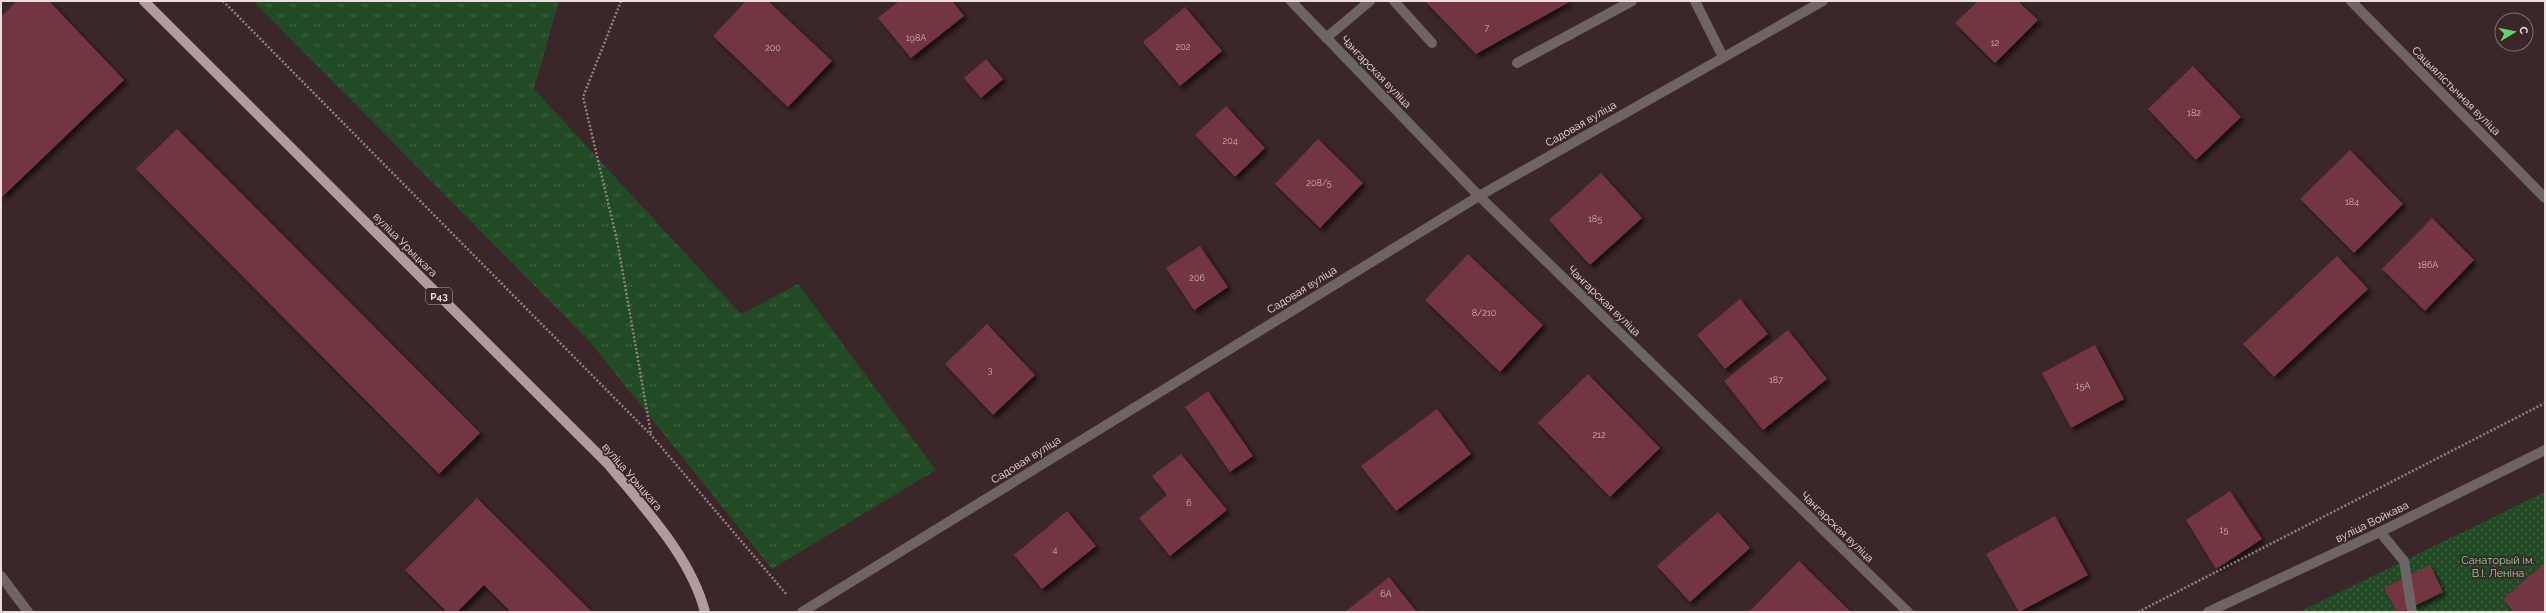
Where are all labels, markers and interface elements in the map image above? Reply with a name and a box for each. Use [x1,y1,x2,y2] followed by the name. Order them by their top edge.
[2494,12,2534,52] north arrow
[1485,23,1490,33] house number: 7
[2516,26,2530,36] text: С
[906,33,926,43] house number: 198А
[1338,33,1414,111] street label: Чангарская вуліца
[1991,38,2000,48] house number: 12
[1176,42,1191,52] house number: 202
[765,43,781,53] house number: 200
[2409,44,2503,138] street label: Сацыялістычная вуліца
[1543,98,1619,150] street label: Садовая вуліца
[2187,108,2201,118] house number: 182
[1222,136,1238,146] house number: 204
[1306,178,1332,188] house number: 208/5
[2345,197,2359,207] house number: 184
[370,210,440,280] street label: вуліца Урыцкага
[1588,214,1602,224] house number: 185
[2418,260,2438,270] house number: 186А
[1265,263,1339,317] street label: Садовая вуліца
[1565,263,1643,339] street label: Чангарская вуліца
[1189,273,1205,283] house number: 206
[426,288,452,304] road number: Р43
[1472,308,1497,318] house number: 8/210
[988,365,993,375] house number: 3
[1769,375,1783,385] house number: 187
[2076,381,2090,391] house number: 15А
[1592,430,1606,440] house number: 212
[989,433,1063,487] street label: Садовая вуліца
[599,441,665,513] street label: вуліца Урыцкага
[1798,489,1876,565] street label: Чангарская вуліца
[1186,498,1192,508] house number: 6
[2333,499,2411,545] street label: вуліца Войкава
[2220,525,2228,535] house number: 15
[1053,545,1058,555] house number: 4
[2461,554,2535,580] park label: Санаторый ім. В.І. Леніна
[1380,589,1392,599] house number: 6А

